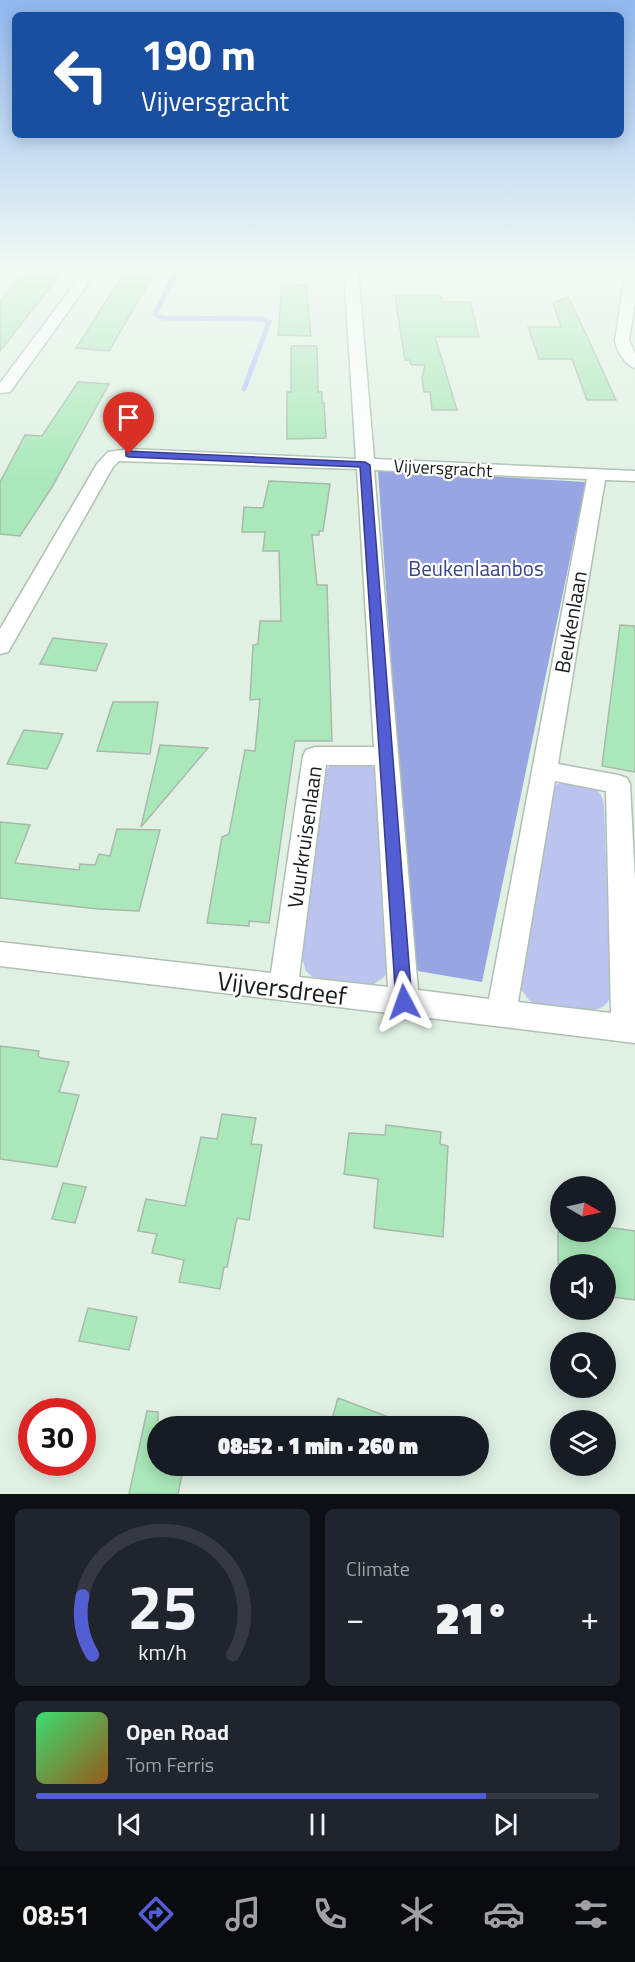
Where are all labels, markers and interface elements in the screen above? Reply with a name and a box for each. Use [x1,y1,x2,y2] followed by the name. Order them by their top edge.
[141,22,256,86] text: 190 m
[42,36,120,114] icon: left
[141,80,289,121] text: Vijversgracht
[103,392,154,454] pin
[112,401,145,434] icon: arrive
[393,452,494,484] street label: Vijversgracht
[408,552,544,584] park label: Beukenlaanbos
[545,568,595,676] street label: Beukenlaan
[278,764,330,910] street label: Vuurkruisenlaan
[215,961,349,1015] street label: Vijversdreef
[372,970,436,1034] position arrow
[550,1176,616,1242] north arrow
[550,1176,616,1476] map controls
[550,1254,616,1320] button: sound
[550,1332,616,1398] button: search
[18,1398,96,1476] speed limit sign: 30
[550,1410,616,1476] button: layers
[218,1429,418,1463] text: 08:52 · 1 min · 260 m
[346,1553,410,1584] text: Climate
[128,1558,197,1653] text: 25
[435,1583,510,1651] text: 21°
[346,1593,364,1643] text: −
[581,1593,599,1643] text: +
[138,1636,187,1668] text: km/h
[126,1715,229,1749] text: Open Road
[126,1749,214,1780] text: Tom Ferris
[113,1808,146,1841] icon: previous
[301,1808,334,1841] icon: pause
[489,1808,522,1841] icon: next
[135,1893,177,1935] icon: directions
[222,1893,264,1935] icon: music
[309,1893,351,1935] icon: phone
[396,1893,438,1935] icon: climate
[483,1893,525,1935] icon: car
[570,1893,612,1935] icon: filters
[23,1894,90,1935] text: 08:51

